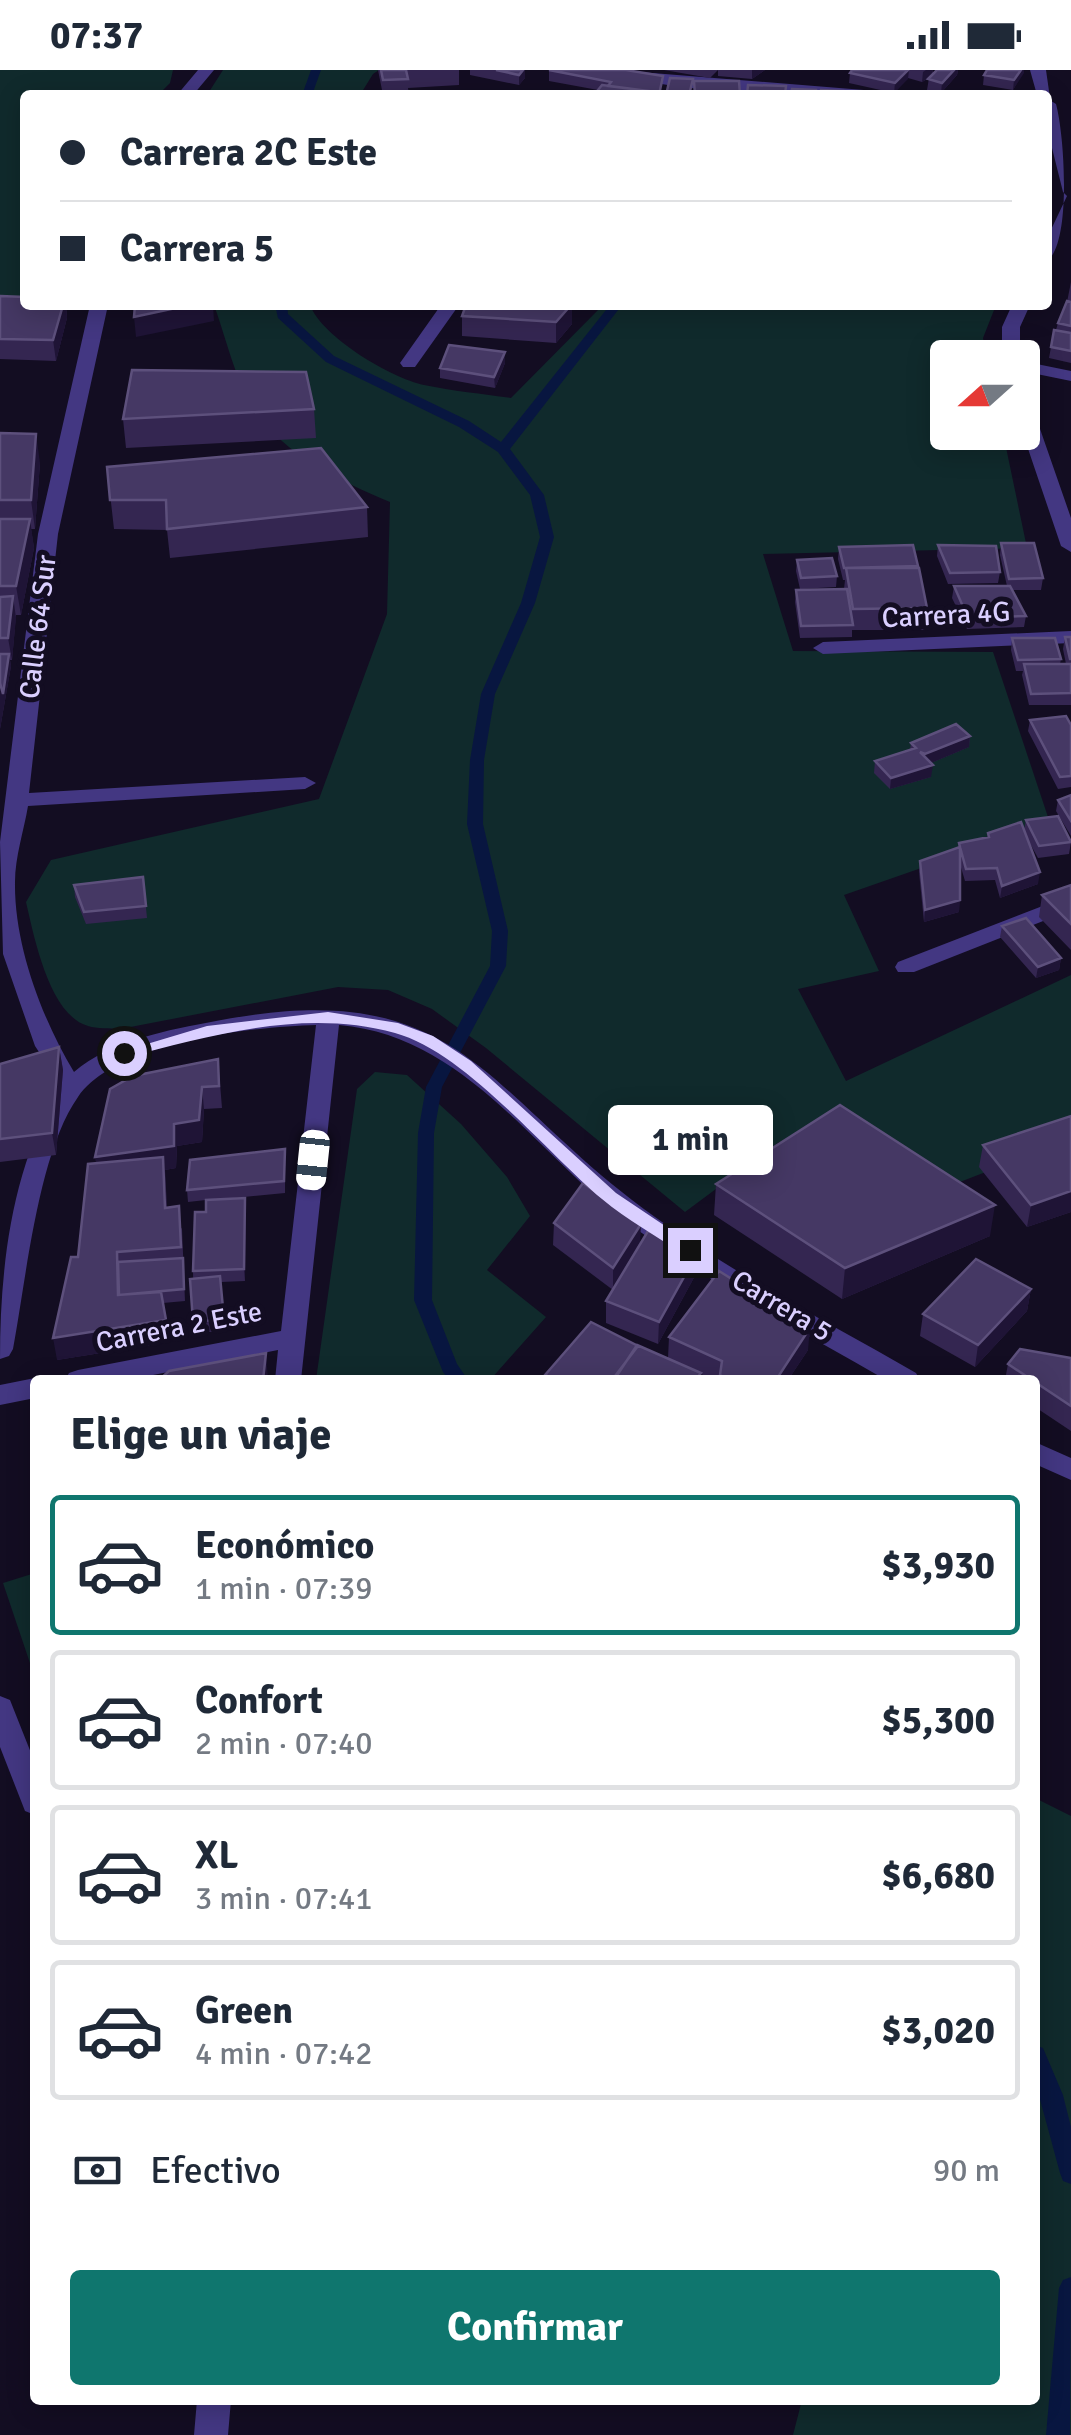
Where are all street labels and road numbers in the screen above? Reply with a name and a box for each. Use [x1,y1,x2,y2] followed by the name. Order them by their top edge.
[12,553,64,701] street label: Calle 64 Sur
[881,595,1011,635] street label: Carrera 4G
[726,1263,838,1349] street label: Carrera 5
[93,1294,265,1360] street label: Carrera 2 Este

